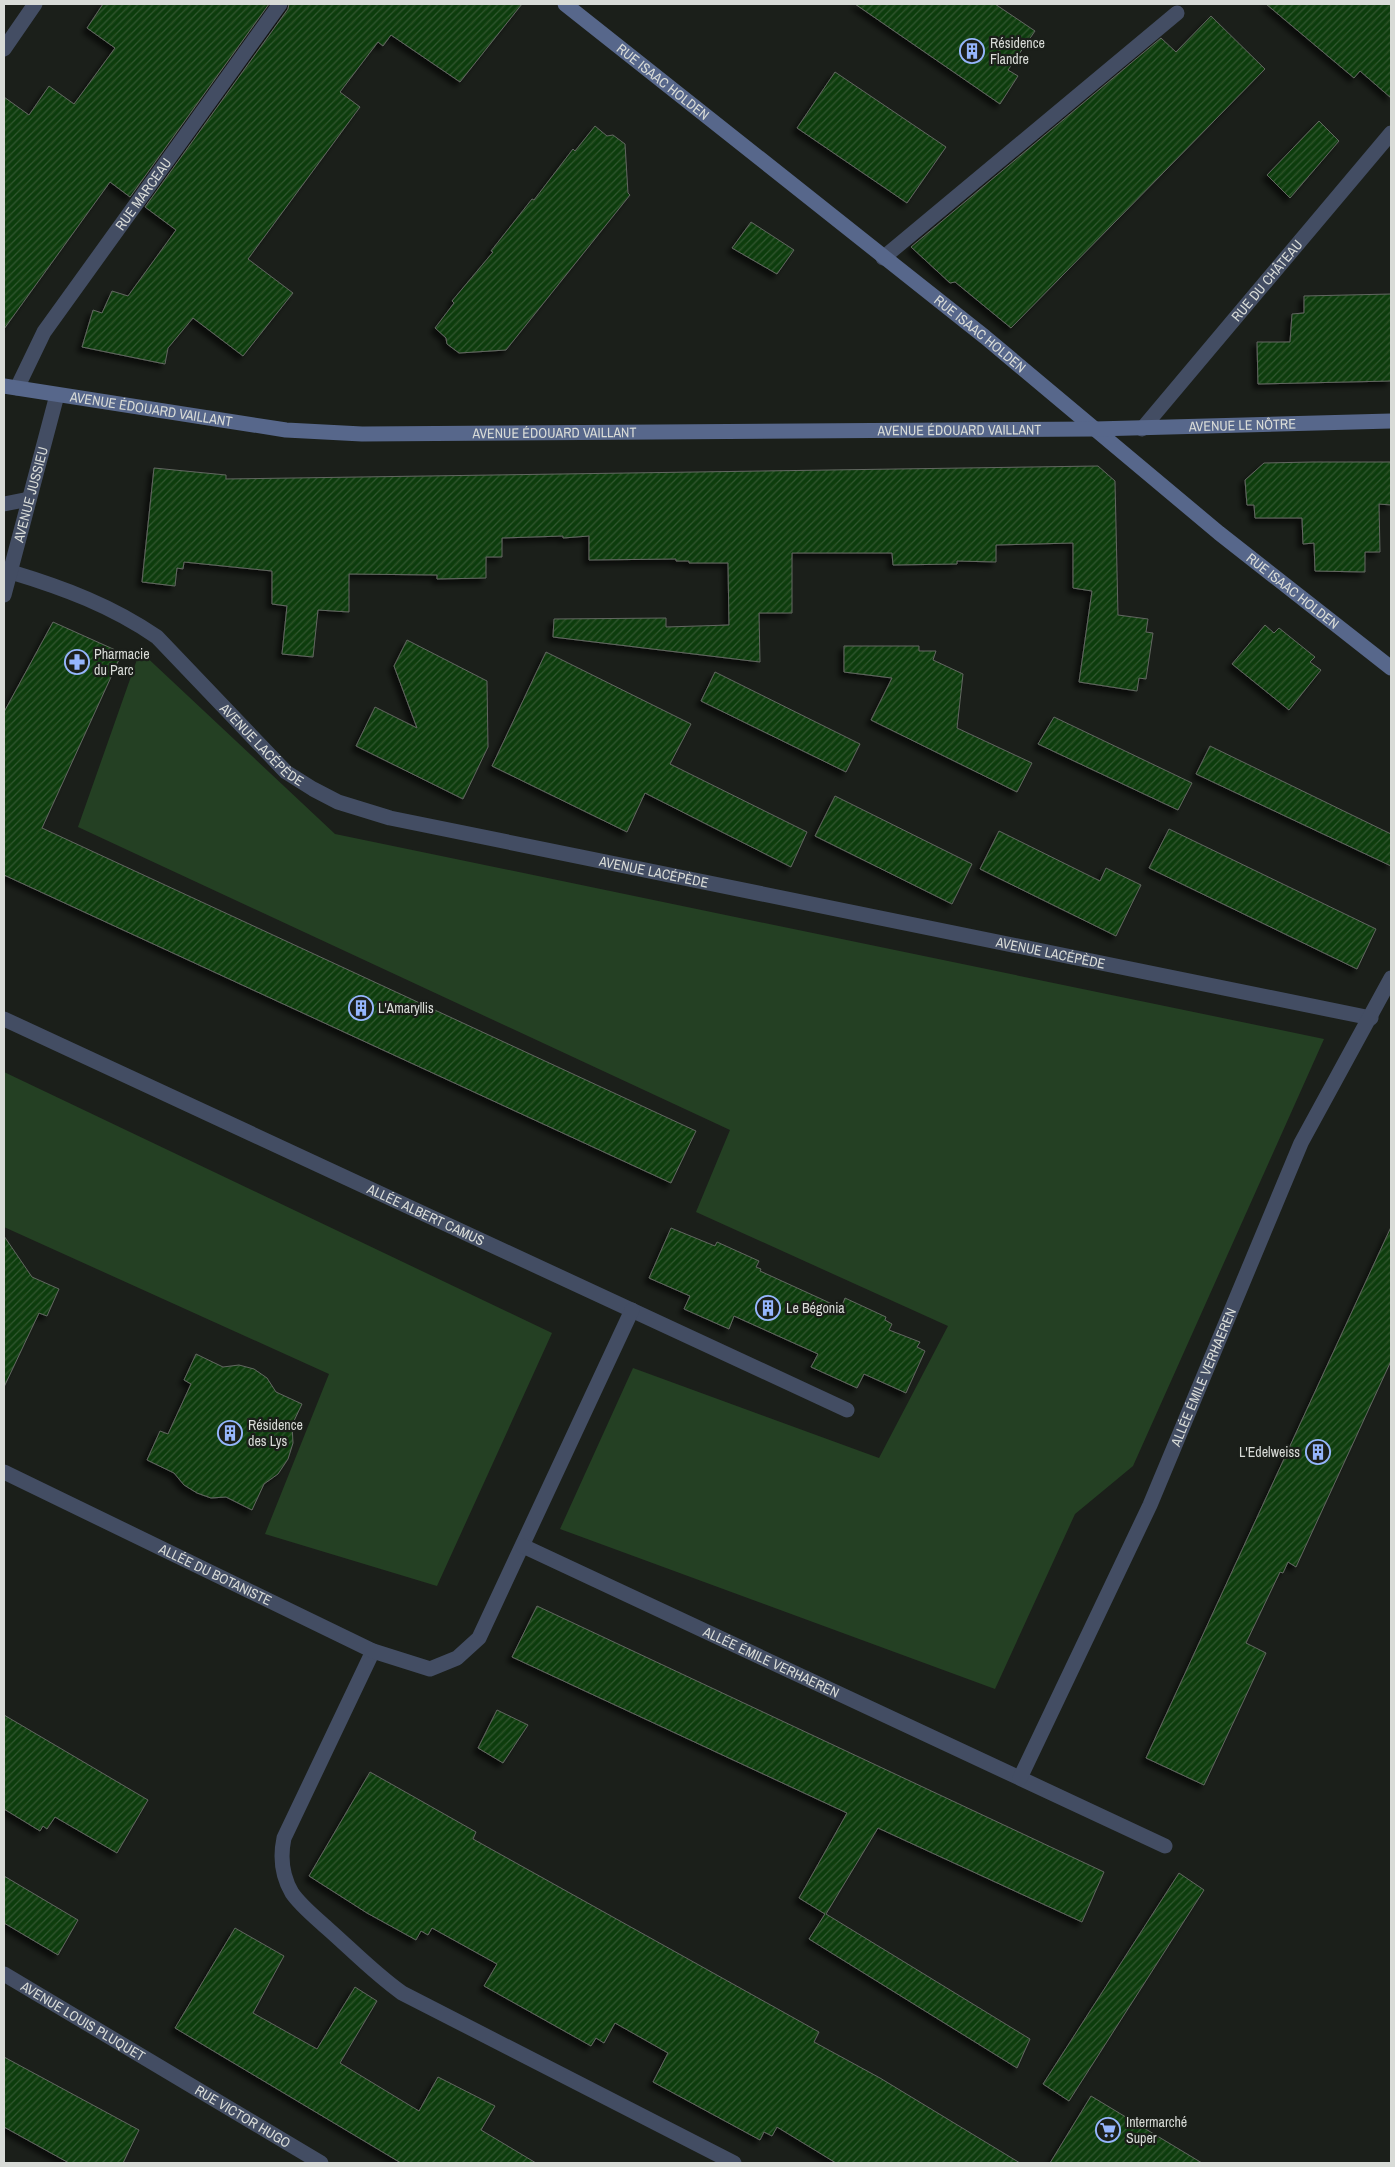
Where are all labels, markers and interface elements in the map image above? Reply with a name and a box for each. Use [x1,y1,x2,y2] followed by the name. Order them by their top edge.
[990,34,1045,68] place label: Résidence Flandre
[959,38,985,64] building icon: Résidence Flandre
[613,39,713,124] street label: RUE ISAAC HOLDEN
[111,154,175,234] street label: RUE MARCEAU
[1227,236,1306,325] street label: RUE DU CHÂTEAU
[930,291,1030,376] street label: RUE ISAAC HOLDEN
[68,387,234,430] street label: AVENUE ÉDOUARD VAILLANT
[1188,415,1296,435] street label: AVENUE LE NÔTRE
[877,420,1041,439] street label: AVENUE ÉDOUARD VAILLANT
[472,423,636,442] street label: AVENUE ÉDOUARD VAILLANT
[9,445,52,545] street label: AVENUE JUSSIEU
[1243,549,1343,633] street label: RUE ISAAC HOLDEN
[94,645,150,679] place label: Pharmacie du Parc
[64,649,90,675] pharmacy icon: Pharmacie du Parc
[215,699,307,790] street label: AVENUE LACÉPÈDE
[597,852,710,892] street label: AVENUE LACÉPÈDE
[994,933,1107,973] street label: AVENUE LACÉPÈDE
[348,995,374,1021] building icon: L'Amaryllis
[378,999,434,1017] place label: L'Amaryllis
[363,1179,488,1250] street label: ALLÉE ALBERT CAMUS
[755,1295,781,1321] building icon: Le Bégonia
[786,1299,845,1317] place label: Le Bégonia
[1166,1305,1240,1450] street label: ALLÉE ÉMILE VERHAEREN
[248,1416,303,1450] place label: Résidence des Lys
[217,1420,243,1446] building icon: Résidence des Lys
[1305,1439,1331,1465] building icon: L'Edelweiss
[1239,1443,1300,1461] place label: L'Edelweiss
[155,1539,275,1610] street label: ALLÉE DU BOTANISTE
[699,1622,842,1702] street label: ALLÉE ÉMILE VERHAEREN
[17,1977,148,2065] street label: AVENUE LOUIS PLUQUET
[192,2081,294,2152] street label: RUE VICTOR HUGO
[1126,2113,1187,2147] place label: Intermarché Super
[1095,2117,1121,2143] supermarket icon: Intermarché Super

